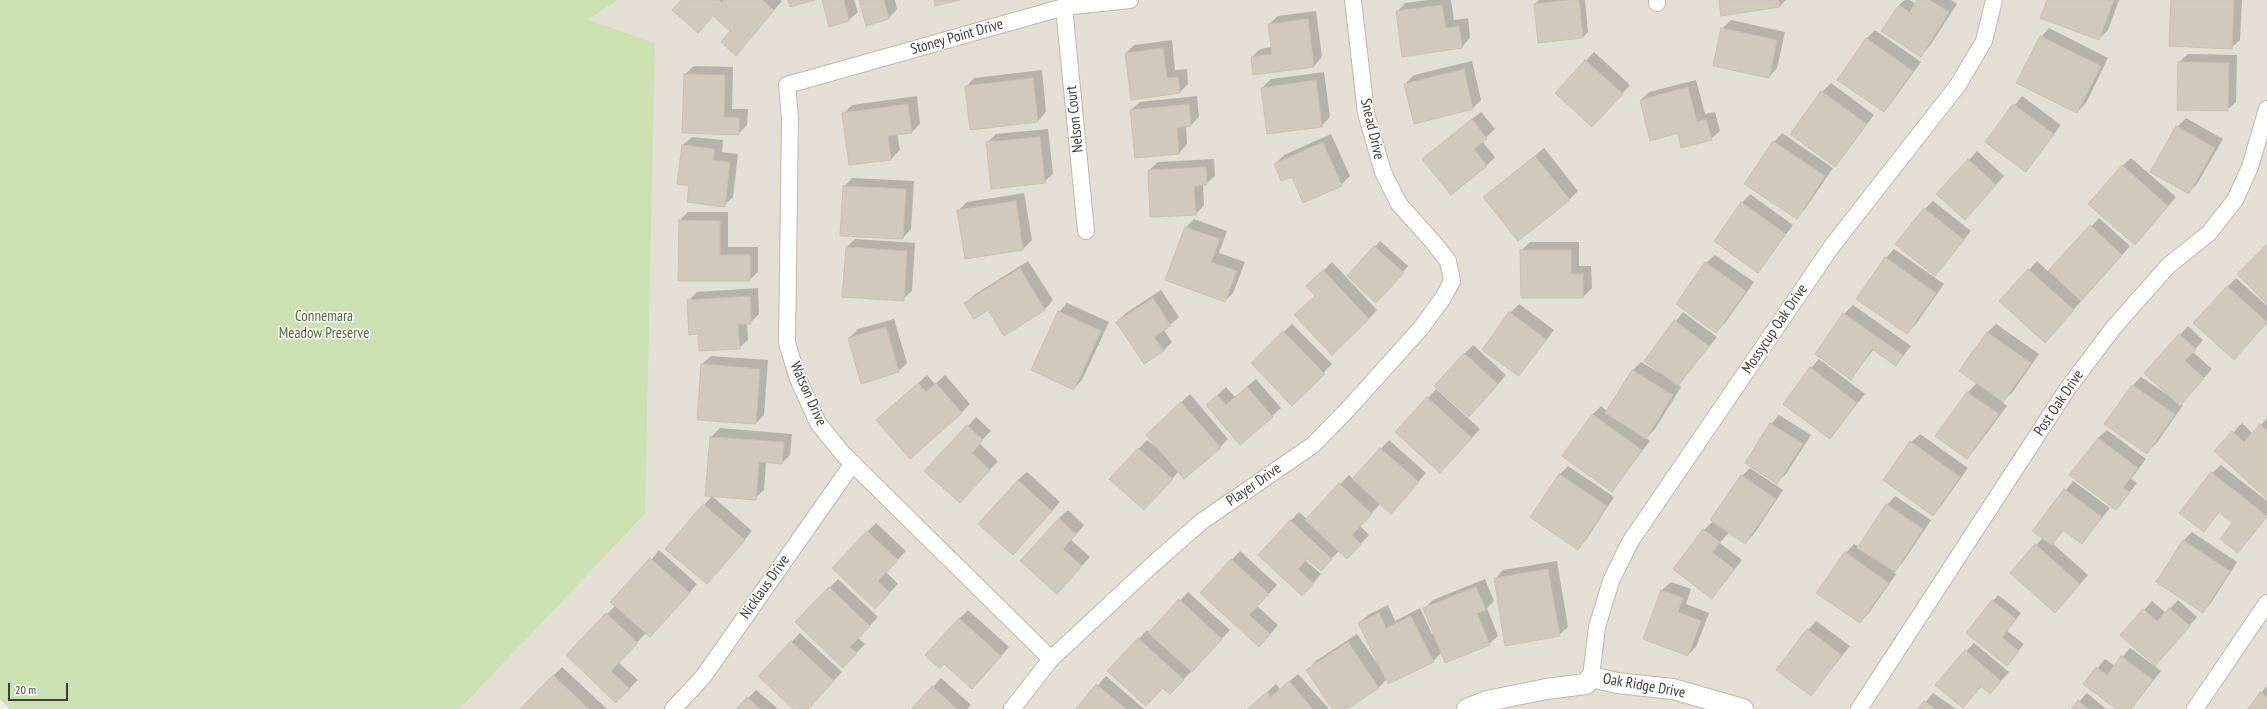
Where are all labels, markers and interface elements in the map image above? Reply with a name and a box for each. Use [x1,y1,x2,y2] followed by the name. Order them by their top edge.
[909,15,1005,59] street label: Stoney Point Drive
[1063,85,1087,153] street label: Nelson Court
[1356,97,1388,161] street label: Snead Drive
[1738,281,1812,377] street label: Mossycup Oak Drive
[279,308,369,343] park label: Connemara Meadow Preserve
[786,359,830,429] street label: Watson Drive
[2030,367,2088,439] street label: Post Oak Drive
[1223,460,1285,510] street label: Player Drive
[736,552,794,622] street label: Nicklaus Drive
[1601,670,1687,702] street label: Oak Ridge Drive
[10,675,70,701] scale bar
[15,682,36,697] text: 20 m

